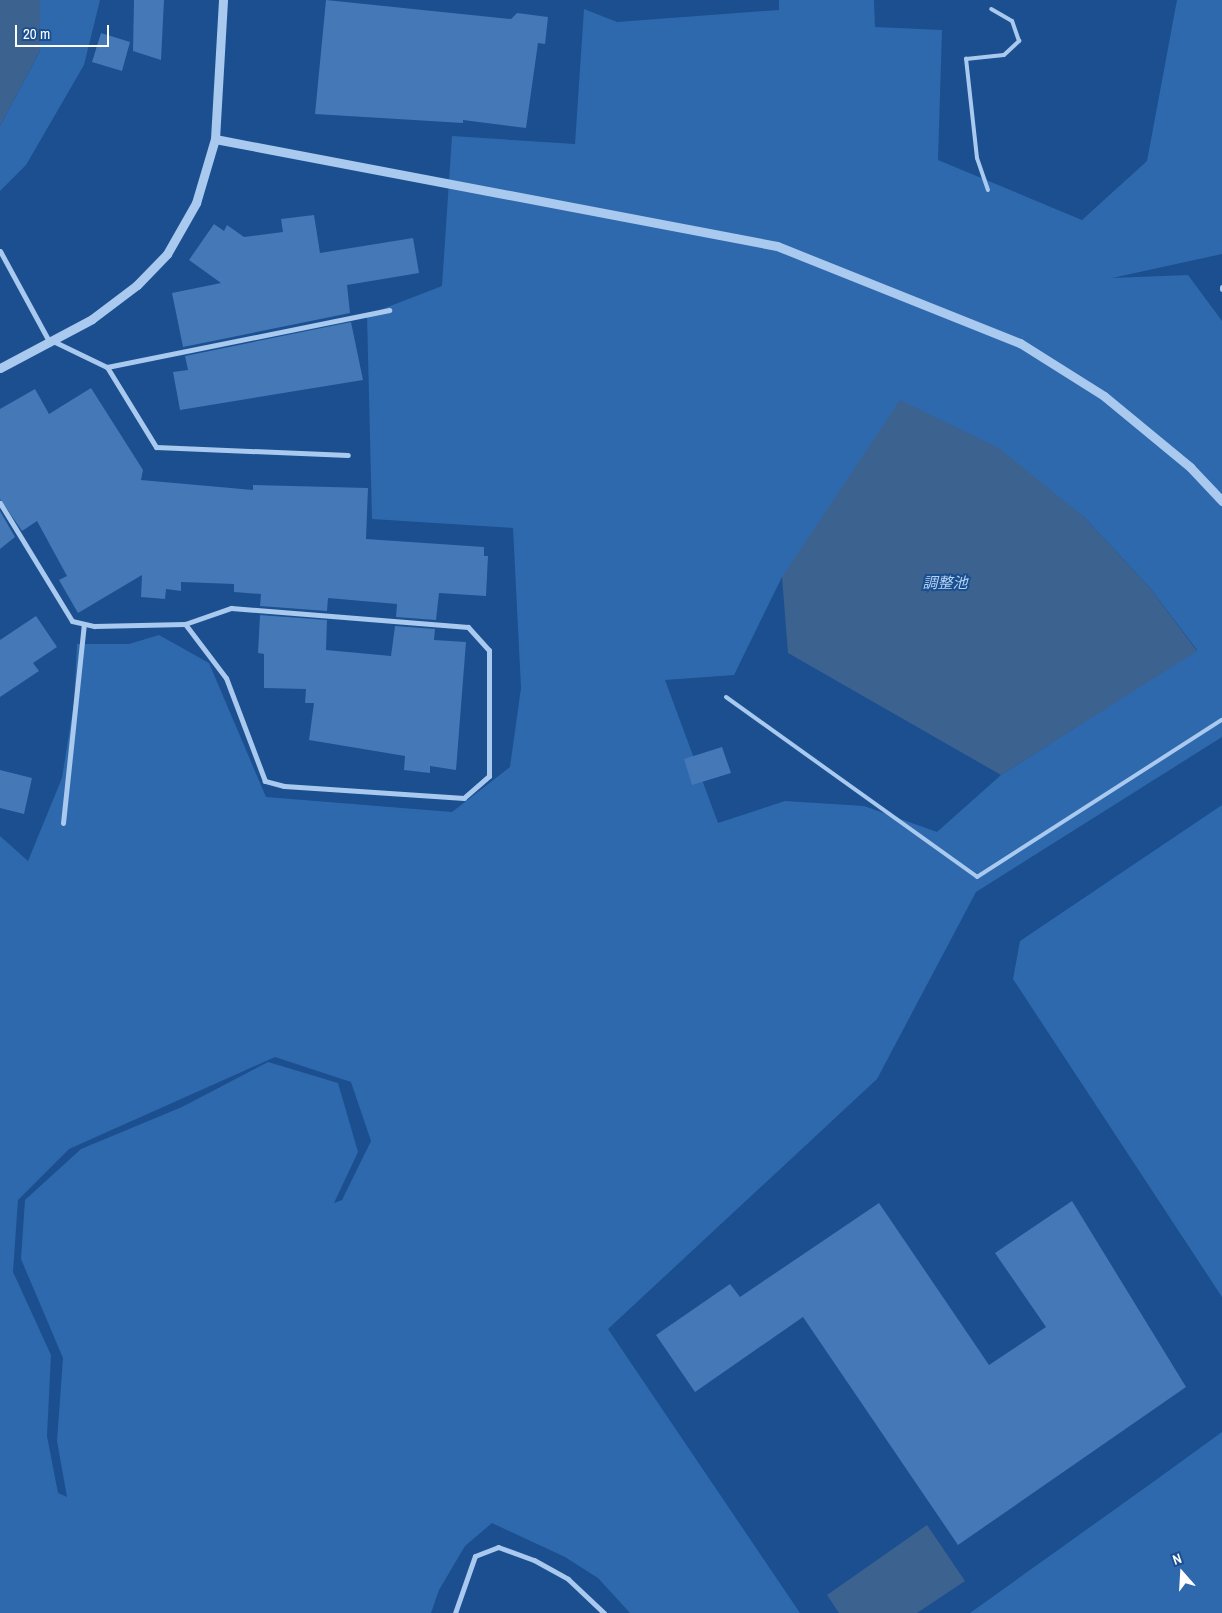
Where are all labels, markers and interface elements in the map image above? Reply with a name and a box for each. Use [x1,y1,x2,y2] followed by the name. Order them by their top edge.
[18,15,111,47] scale bar
[23,23,50,44] text: 20 m
[923,574,967,592] water label: 調整池
[1157,1548,1207,1598] north arrow
[1170,1549,1184,1569] text: N

